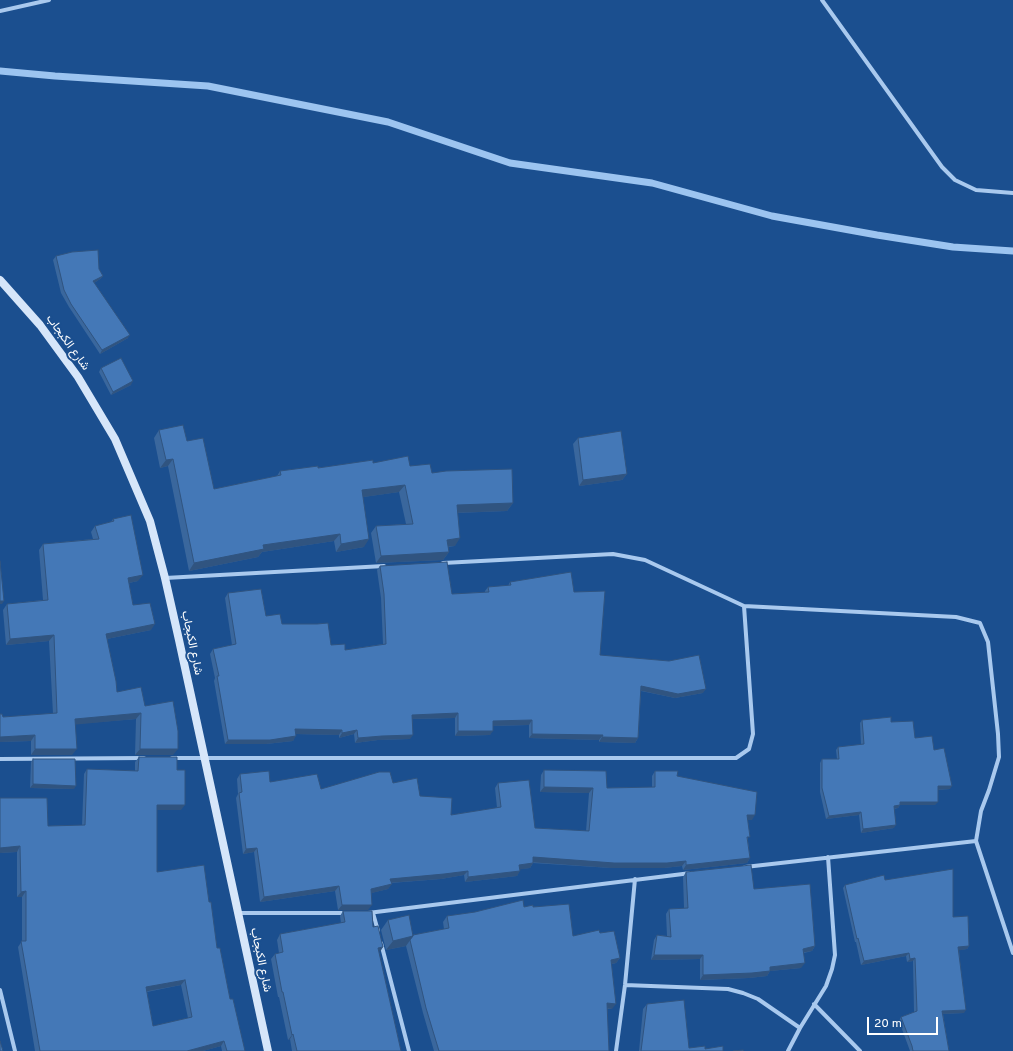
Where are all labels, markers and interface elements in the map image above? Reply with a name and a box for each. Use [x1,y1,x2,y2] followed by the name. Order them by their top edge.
[42,312,92,374] street label: شارع الكبجاب
[177,610,205,676] street label: شارع الكبجاب
[246,927,274,993] street label: شارع الكبجاب
[869,1009,940,1035] scale bar
[874,1016,902,1032] text: 20 m

